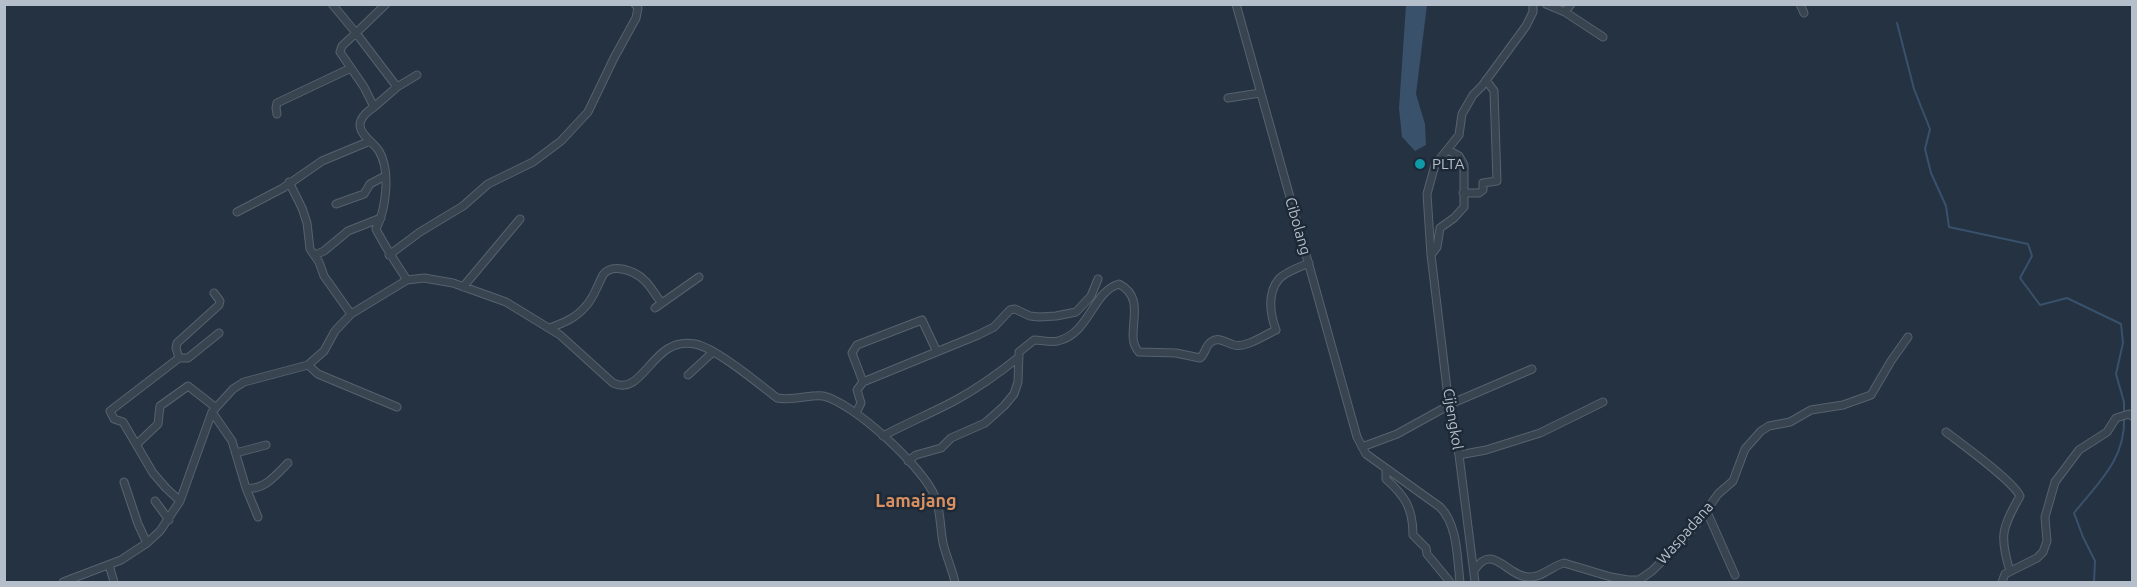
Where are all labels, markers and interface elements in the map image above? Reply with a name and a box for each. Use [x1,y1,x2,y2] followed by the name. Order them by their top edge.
[1432,155,1464,173] place label: PLTA
[1413,157,1427,171] marker: PLTA
[1281,195,1315,257] street label: Cibolang
[1439,387,1467,451] street label: Cijengkol
[875,490,957,512] district label: Lamajang
[1653,498,1717,568] street label: Waspadana

